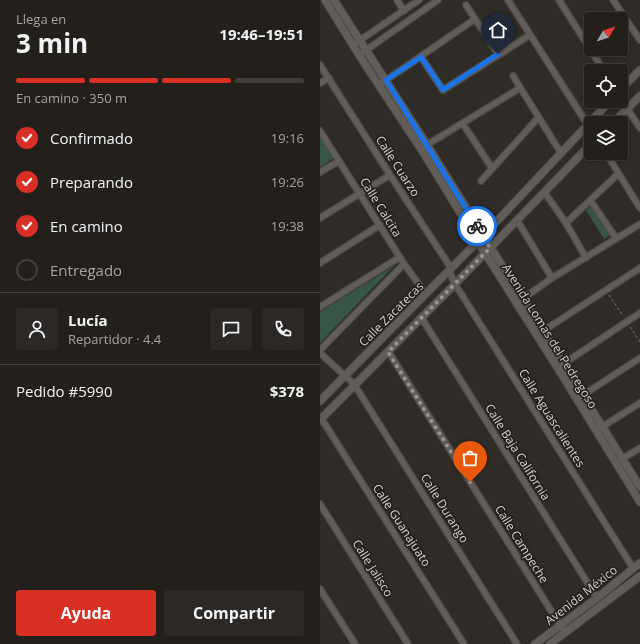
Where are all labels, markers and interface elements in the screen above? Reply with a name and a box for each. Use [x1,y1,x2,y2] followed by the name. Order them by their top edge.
[16,10,66,28] text: Llega en
[584,12,628,56] north arrow
[584,12,628,160] map controls
[481,13,515,54] pin
[487,19,509,41] icon: home
[219,24,304,44] text: 19:46–19:51
[16,25,88,61] text: 3 min
[584,64,628,108] button: locate
[16,89,127,107] text: En camino · 350 m
[584,116,628,160] button: layers
[16,127,38,149] icon: check
[50,128,133,148] text: Confirmado
[271,129,304,147] text: 19:16
[372,132,424,200] street label: Calle Cuarzo
[16,171,38,193] icon: check
[50,172,133,192] text: Preparando
[271,173,304,191] text: 19:26
[356,174,406,240] street label: Calle Calcita
[457,206,497,246] courier
[16,215,38,237] icon: check
[466,215,488,237] icon: bike
[50,216,123,236] text: En camino
[271,217,304,235] text: 19:38
[50,260,122,280] text: Entregado
[498,260,602,412] street label: Avenida Lomas del Pedregoso
[355,278,427,350] street label: Calle Zacatecas
[16,308,58,350] button: person
[210,308,252,350] button: chat
[262,308,304,350] button: phone
[68,310,108,330] text: Lucía
[68,330,161,348] text: Repartidor · 4.4
[515,365,589,471] street label: Calle Aguascalientes
[16,381,113,401] text: Pedido #5990
[270,381,304,401] text: $378
[481,400,555,504] street label: Calle Baja California
[453,441,487,482] pin
[459,447,481,469] icon: bag
[417,470,473,546] street label: Calle Durango
[369,480,435,570] street label: Calle Guanajuato
[491,502,553,587] street label: Calle Campeche
[349,536,397,600] street label: Calle Jalisco
[541,561,621,629] street label: Avenida México
[16,590,156,636] button: Ayuda
[164,590,304,636] button: Compartir

